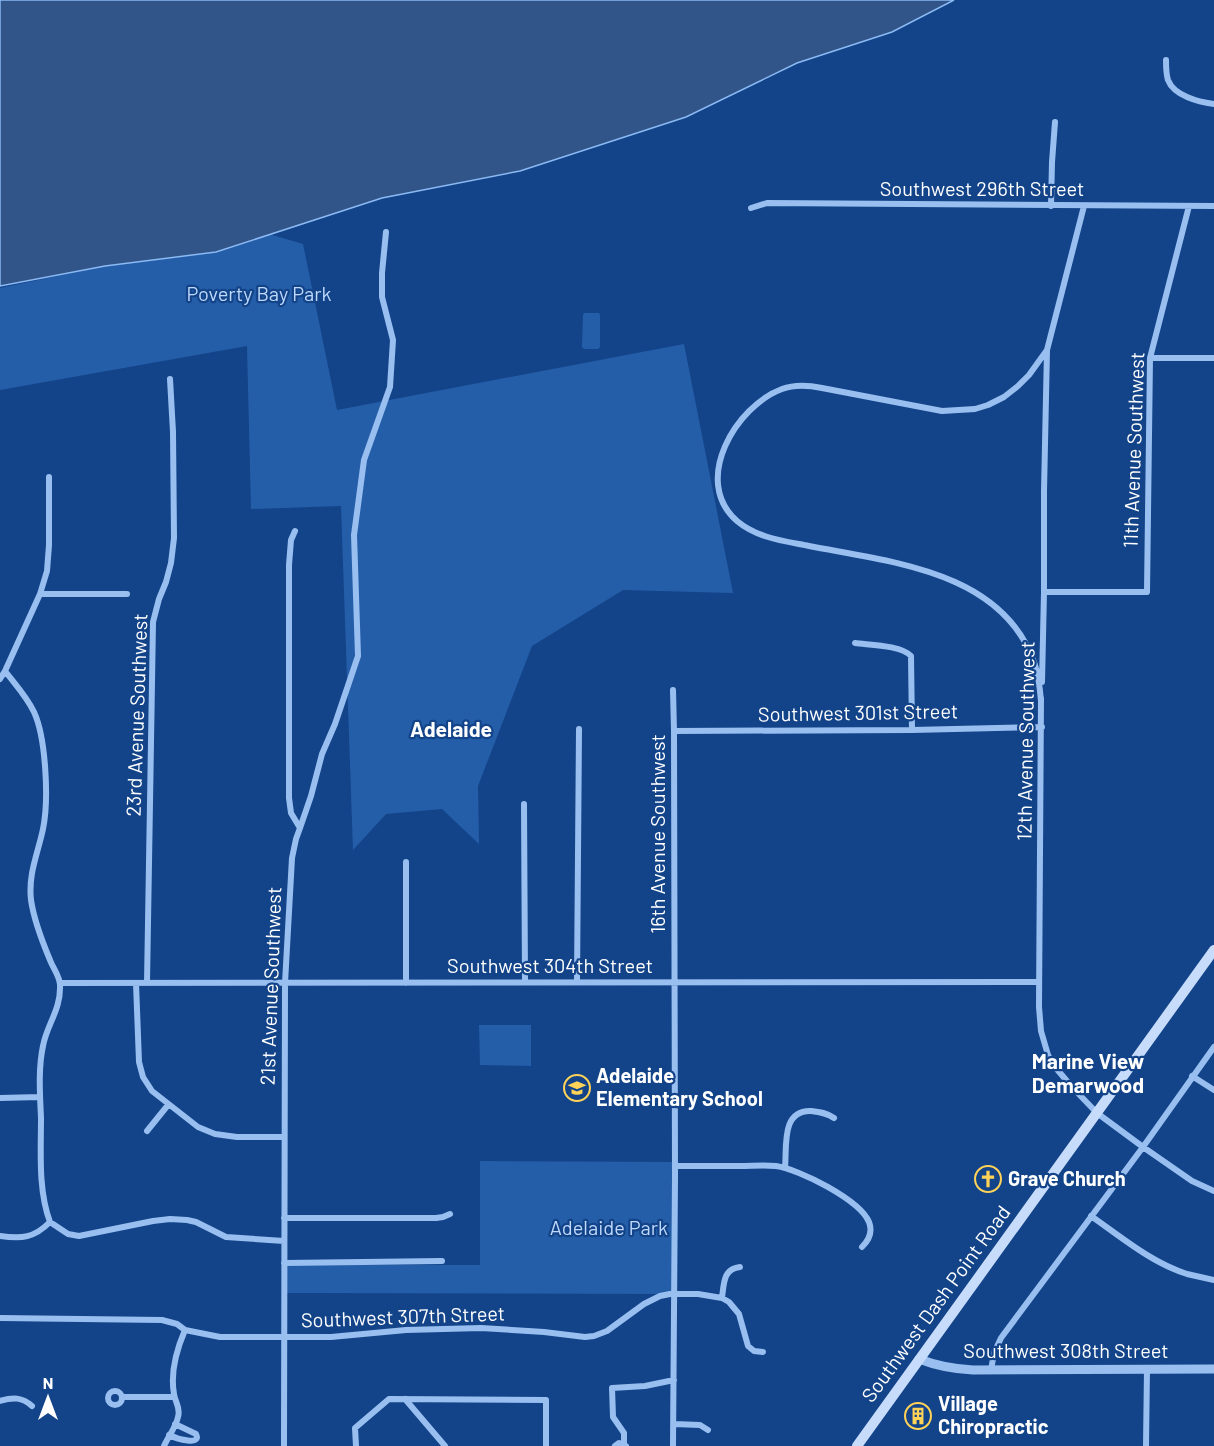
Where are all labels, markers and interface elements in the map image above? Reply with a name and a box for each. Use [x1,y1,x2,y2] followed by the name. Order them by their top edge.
[880,176,1084,200] street label: Southwest 296th Street
[187,281,331,305] park label: Poverty Bay Park
[1118,351,1148,548] street label: 11th Avenue Southwest
[120,613,152,817] street label: 23rd Avenue Southwest
[1011,641,1039,841] street label: 12th Avenue Southwest
[758,698,958,726] street label: Southwest 301st Street
[410,716,492,741] district label: Adelaide
[645,734,669,934] street label: 16th Avenue Southwest
[255,886,285,1086] street label: 21st Avenue Southwest
[447,953,653,977] street label: Southwest 304th Street
[1032,1048,1144,1097] district label: Marine View Demarwood
[596,1063,763,1110] place label: Adelaide Elementary School
[562,1073,592,1103] school or university icon: Adelaide Elementary School
[973,1164,1003,1194] church icon: Grave Church
[1008,1166,1126,1190] place label: Grave Church
[856,1200,1015,1406] street label: Southwest Dash Point Road
[550,1215,668,1239] park label: Adelaide Park
[300,1300,505,1332] street label: Southwest 307th Street
[963,1338,1169,1362] street label: Southwest 308th Street
[18,1368,78,1428] north arrow
[43,1373,53,1392] text: N
[938,1391,1049,1438] place label: Village Chiropractic
[903,1401,933,1431] building icon: Village Chiropractic

